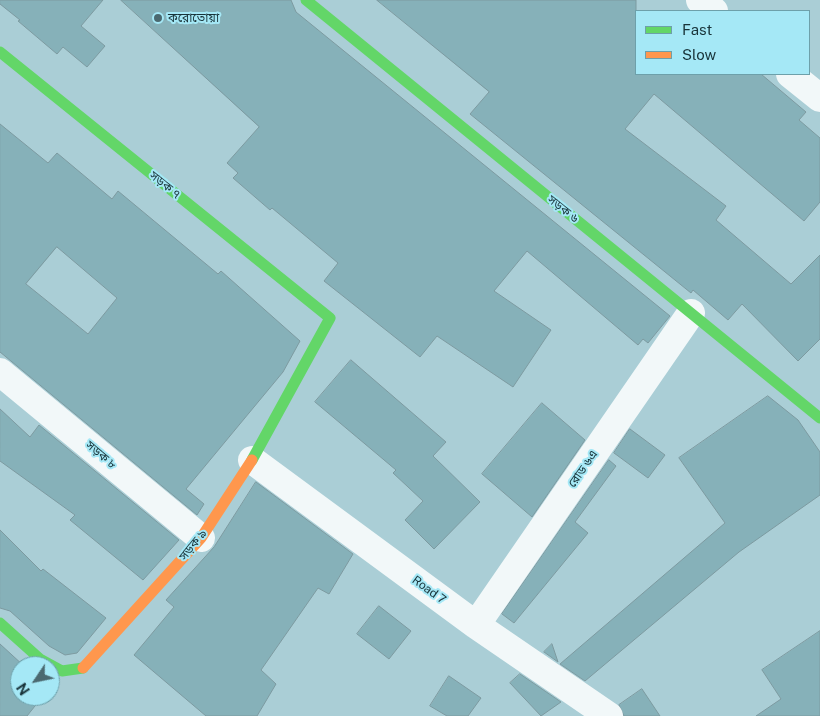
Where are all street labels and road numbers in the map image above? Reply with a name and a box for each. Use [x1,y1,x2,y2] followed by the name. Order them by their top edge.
[147,168,183,202] street label: সড়ক ৭
[545,192,581,226] street label: সড়ক ৬
[83,438,119,472] street label: সড়ক ৮
[565,448,601,490] street label: রোড ৬এ
[176,527,210,563] street label: সড়ক ৯
[409,573,449,607] street label: Road 7

